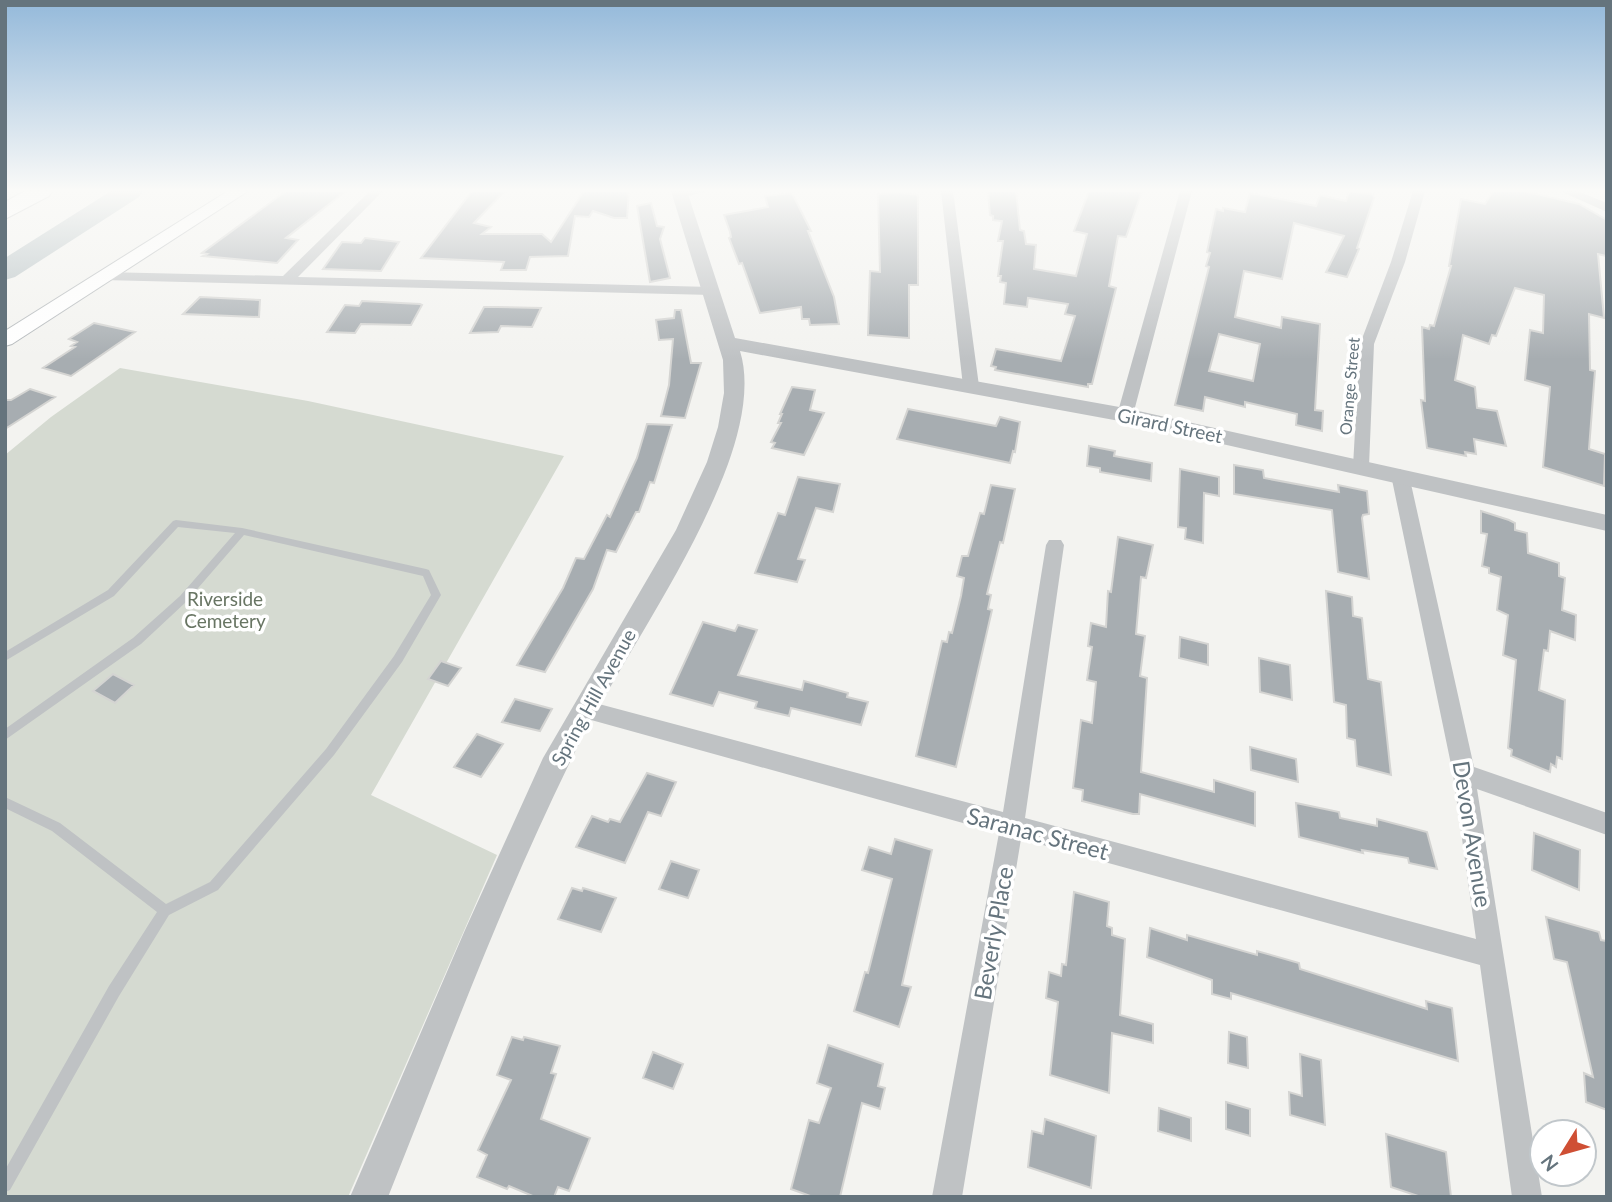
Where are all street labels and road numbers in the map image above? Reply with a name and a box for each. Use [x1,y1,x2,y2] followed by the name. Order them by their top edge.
[1335,336,1363,436] street label: Orange Street
[1115,403,1225,447] street label: Girard Street
[546,625,640,769] street label: Spring Hill Avenue
[1448,759,1498,909] street label: Devon Avenue
[964,801,1112,865] street label: Saranac Street
[968,864,1018,1002] street label: Beverly Place

